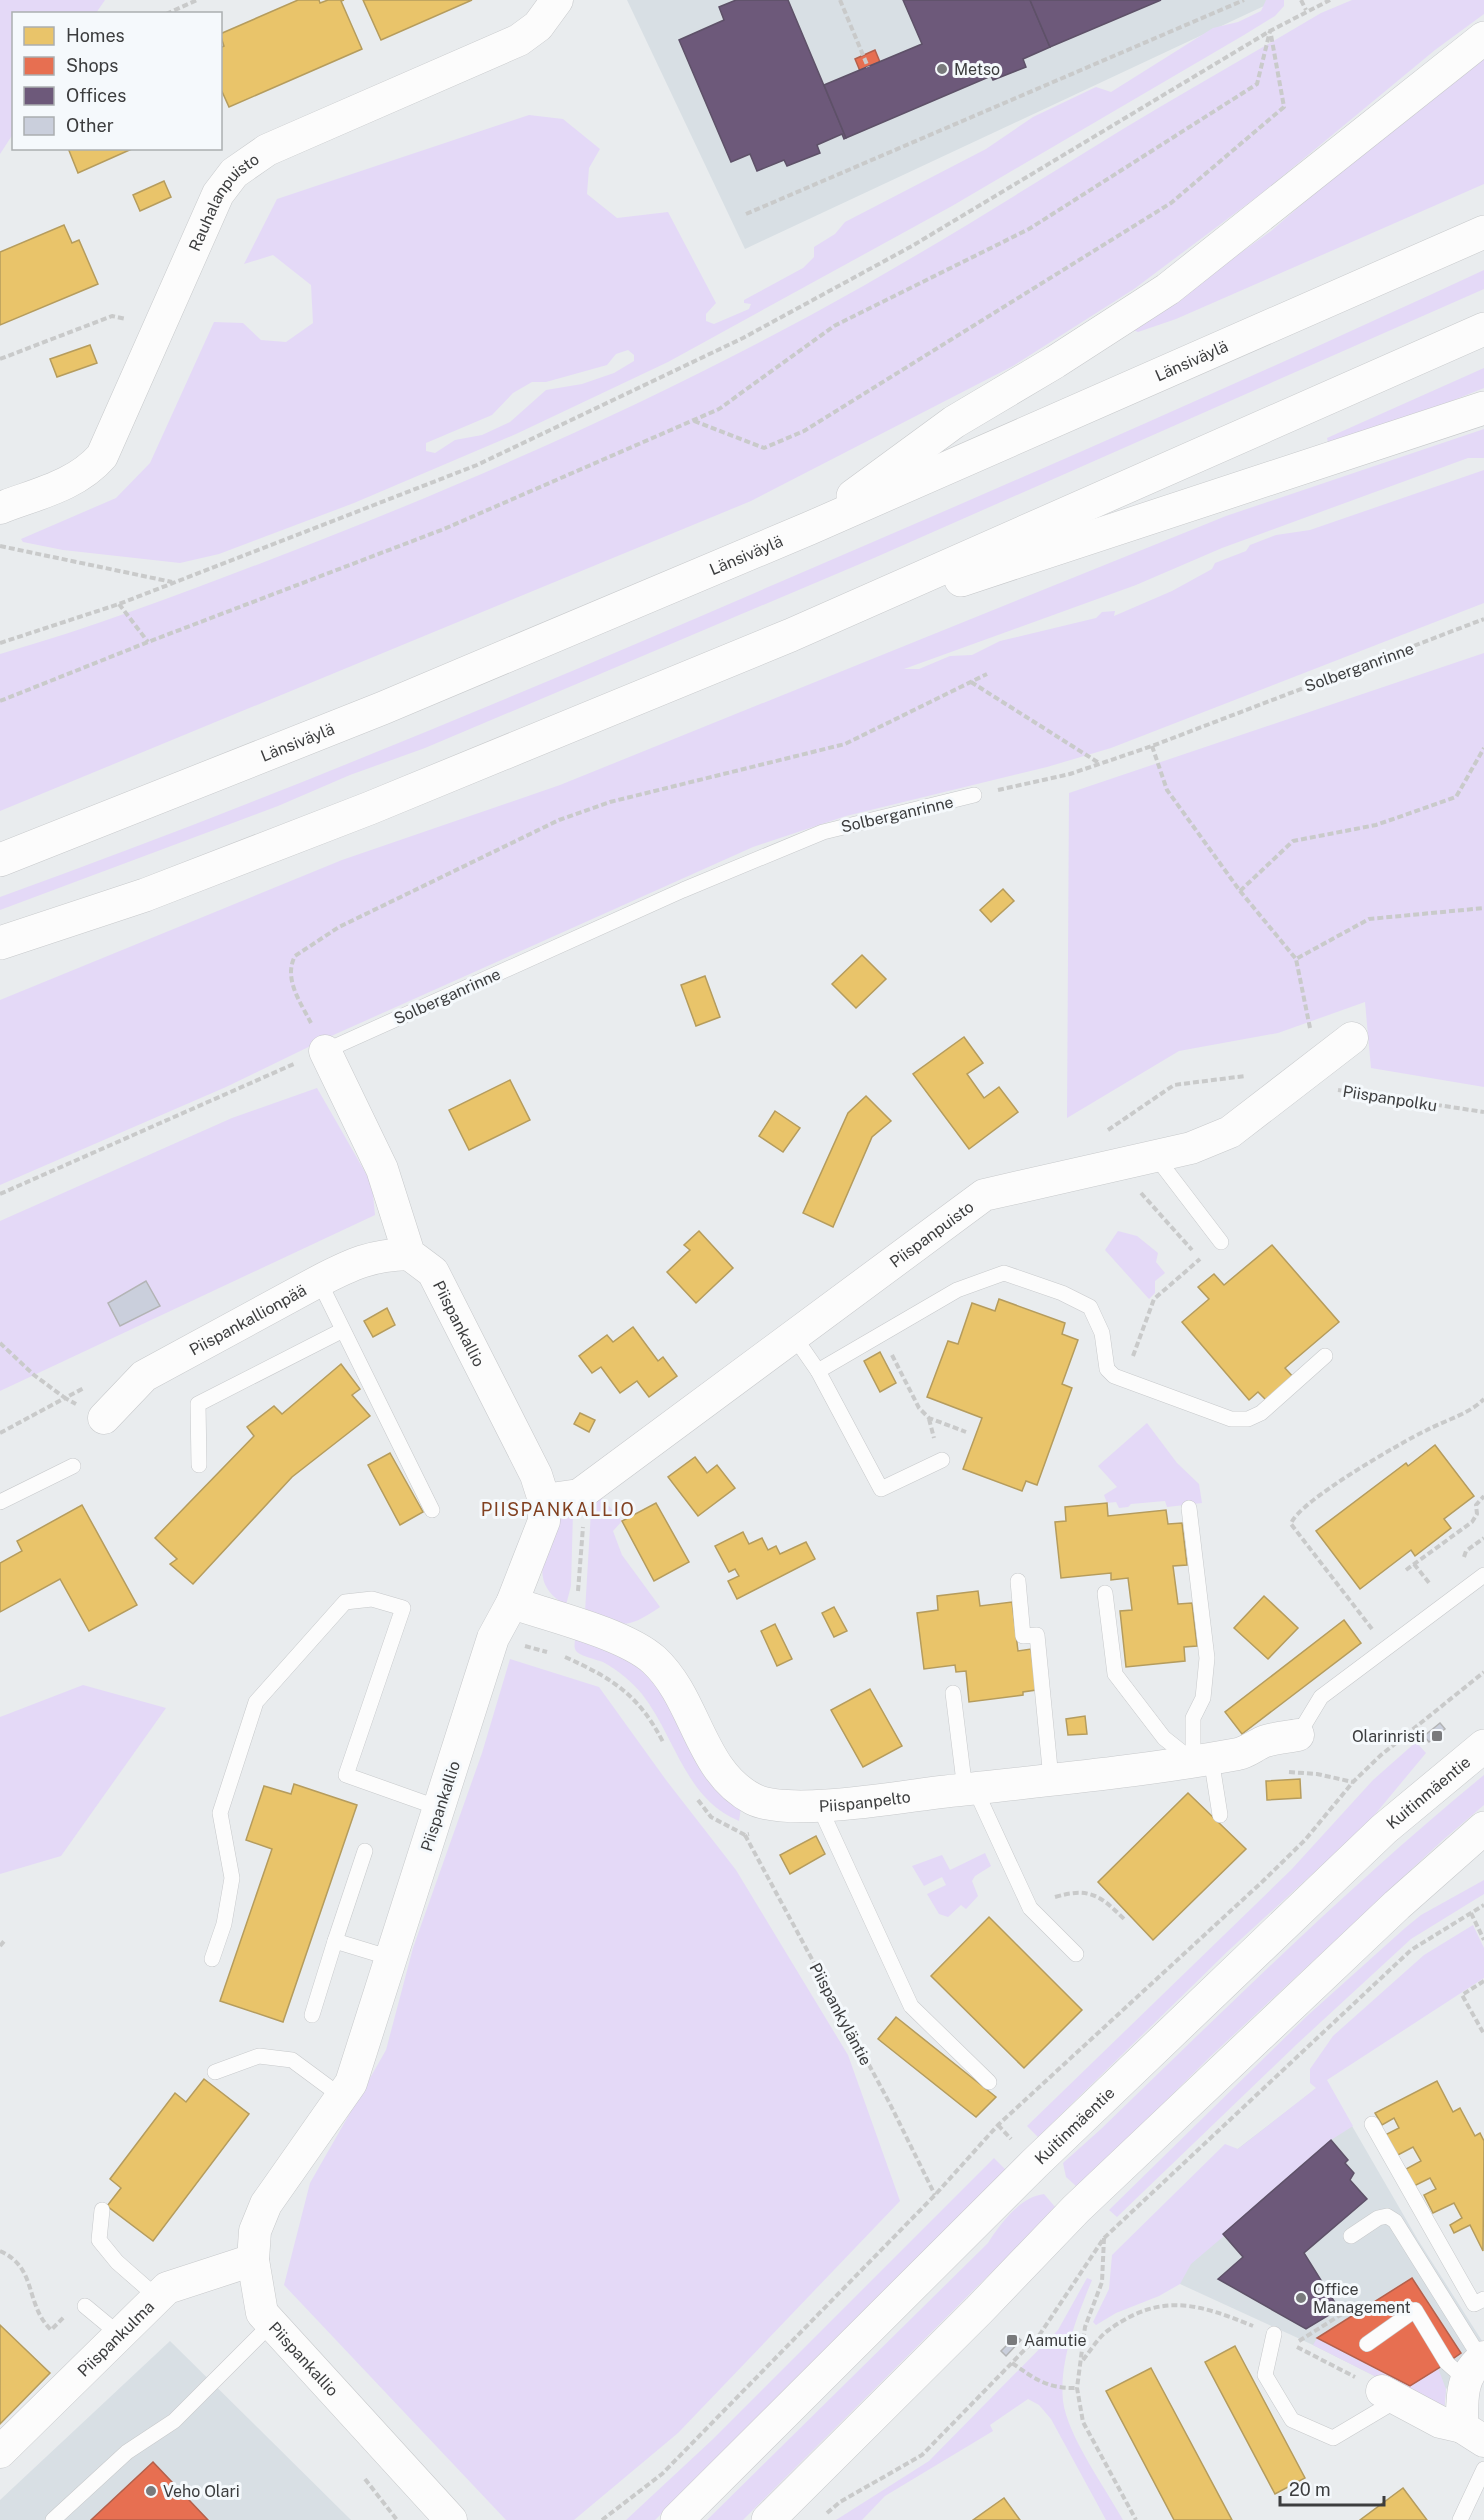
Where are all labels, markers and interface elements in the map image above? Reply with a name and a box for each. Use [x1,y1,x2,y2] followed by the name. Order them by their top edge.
[12,12,222,150] legend
[66,25,125,46] text: Homes
[66,55,118,76] text: Shops
[954,60,1000,79] place label: Metso
[935,62,949,76] marker: Metso
[66,85,126,106] text: Offices
[66,115,114,136] text: Other
[185,150,263,254] street label: Rauhalanpuisto
[1152,337,1231,385] street label: Länsiväylä
[707,532,786,579] street label: Länsiväylä
[1302,639,1416,696] street label: Solberganrinne
[258,719,337,766] street label: Länsiväylä
[839,792,955,837] street label: Solberganrinne
[391,964,504,1028] street label: Solberganrinne
[1341,1082,1438,1115] street label: Piispanpolku
[886,1197,978,1272] street label: Piispanpuisto
[429,1278,488,1370] street label: Piispankallio
[186,1281,310,1360] street label: Piispankallionpää
[481,1499,635,1520] district label: PIISPANKALLIO
[1352,1727,1425,1746] place label: Olarinristi
[1430,1729,1444,1743] marker: Olarinristi
[1383,1752,1474,1833] street label: Kuitinmäentie
[417,1759,464,1854] street label: Piispankallio
[818,1787,912,1816] street label: Piispanpelto
[806,1960,876,2069] street label: Piispankyläntie
[1031,2083,1119,2168] street label: Kuitinmäentie
[1313,2280,1411,2317] place label: Office Management
[1294,2291,1308,2305] marker: Office Management
[74,2297,158,2381] street label: Piispankulma
[265,2318,342,2400] street label: Piispankallio
[1024,2331,1087,2350] place label: Aamutie
[1005,2333,1019,2347] marker: Aamutie
[1280,2469,1384,2507] scale bar
[1289,2479,1331,2500] text: 20 m
[163,2482,240,2501] place label: Veho Olari
[144,2484,158,2498] marker: Veho Olari

